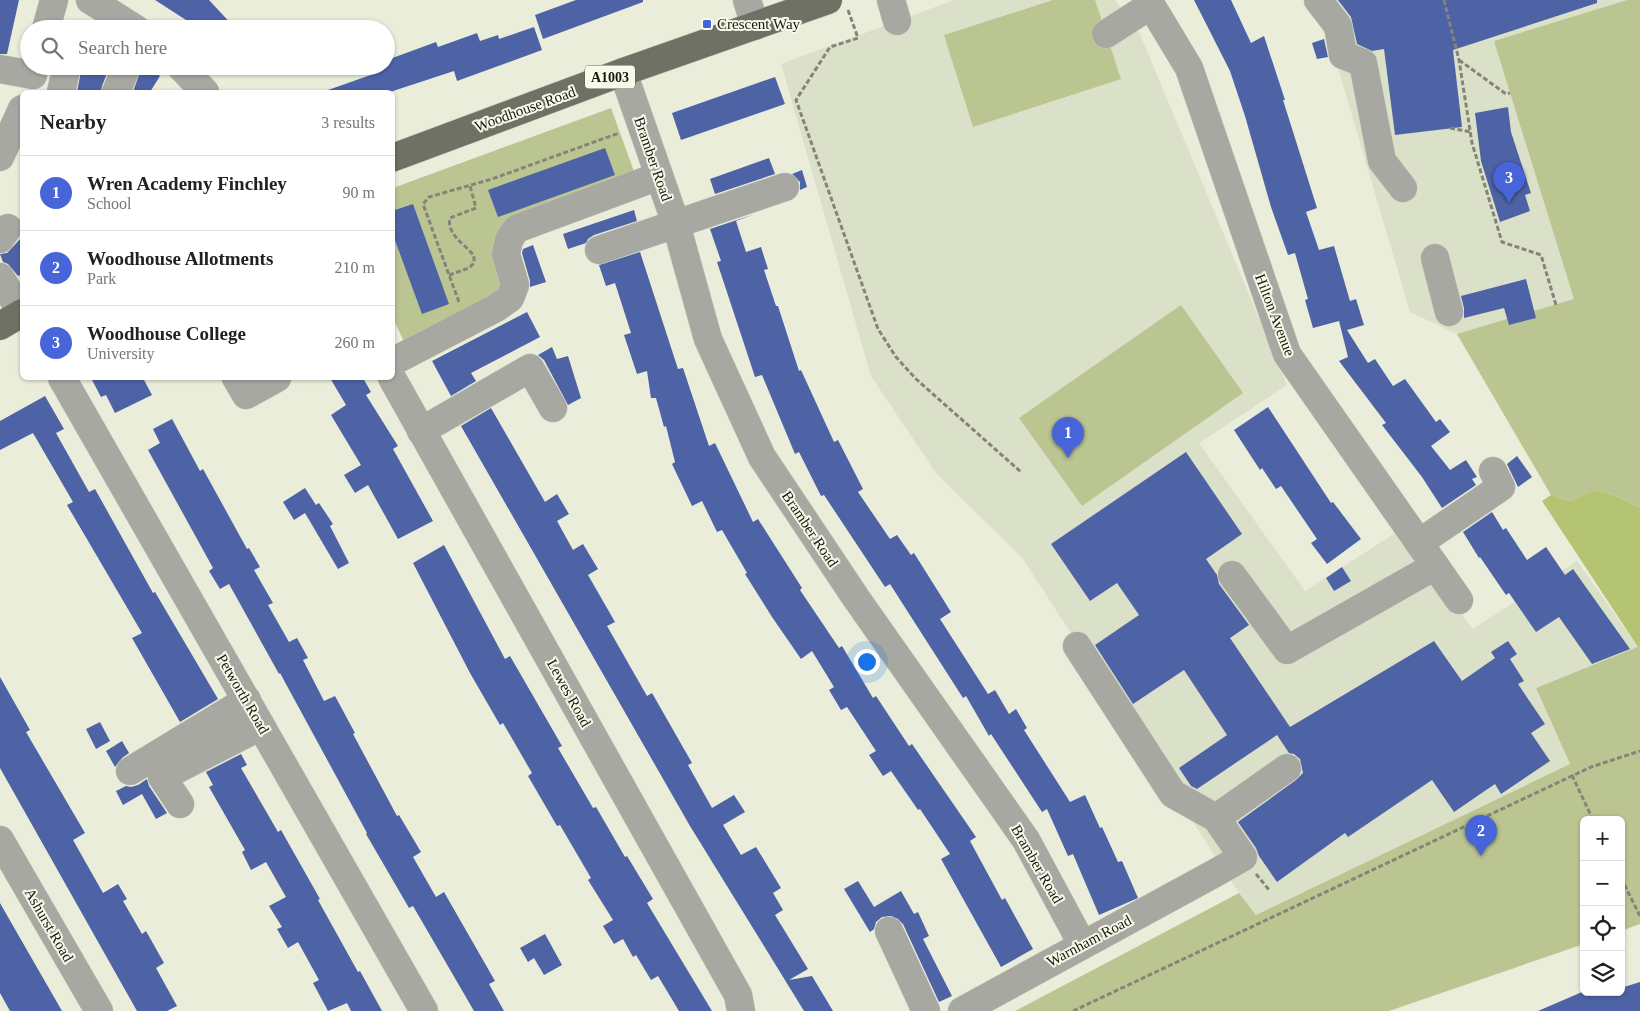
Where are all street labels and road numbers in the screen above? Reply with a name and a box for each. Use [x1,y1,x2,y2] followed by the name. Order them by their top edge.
[585,66,635,88] road number: A1003
[473,83,578,135] street label: Woodhouse Road
[631,115,675,204] street label: Bramber Road
[1252,272,1298,359] street label: Hilton Avenue
[779,488,841,570] street label: Bramber Road
[214,651,273,737] street label: Petworth Road
[544,657,594,730] street label: Lewes Road
[1008,822,1066,906] street label: Bramber Road
[22,885,77,965] street label: Ashurst Road
[1044,912,1134,970] street label: Warnham Road

